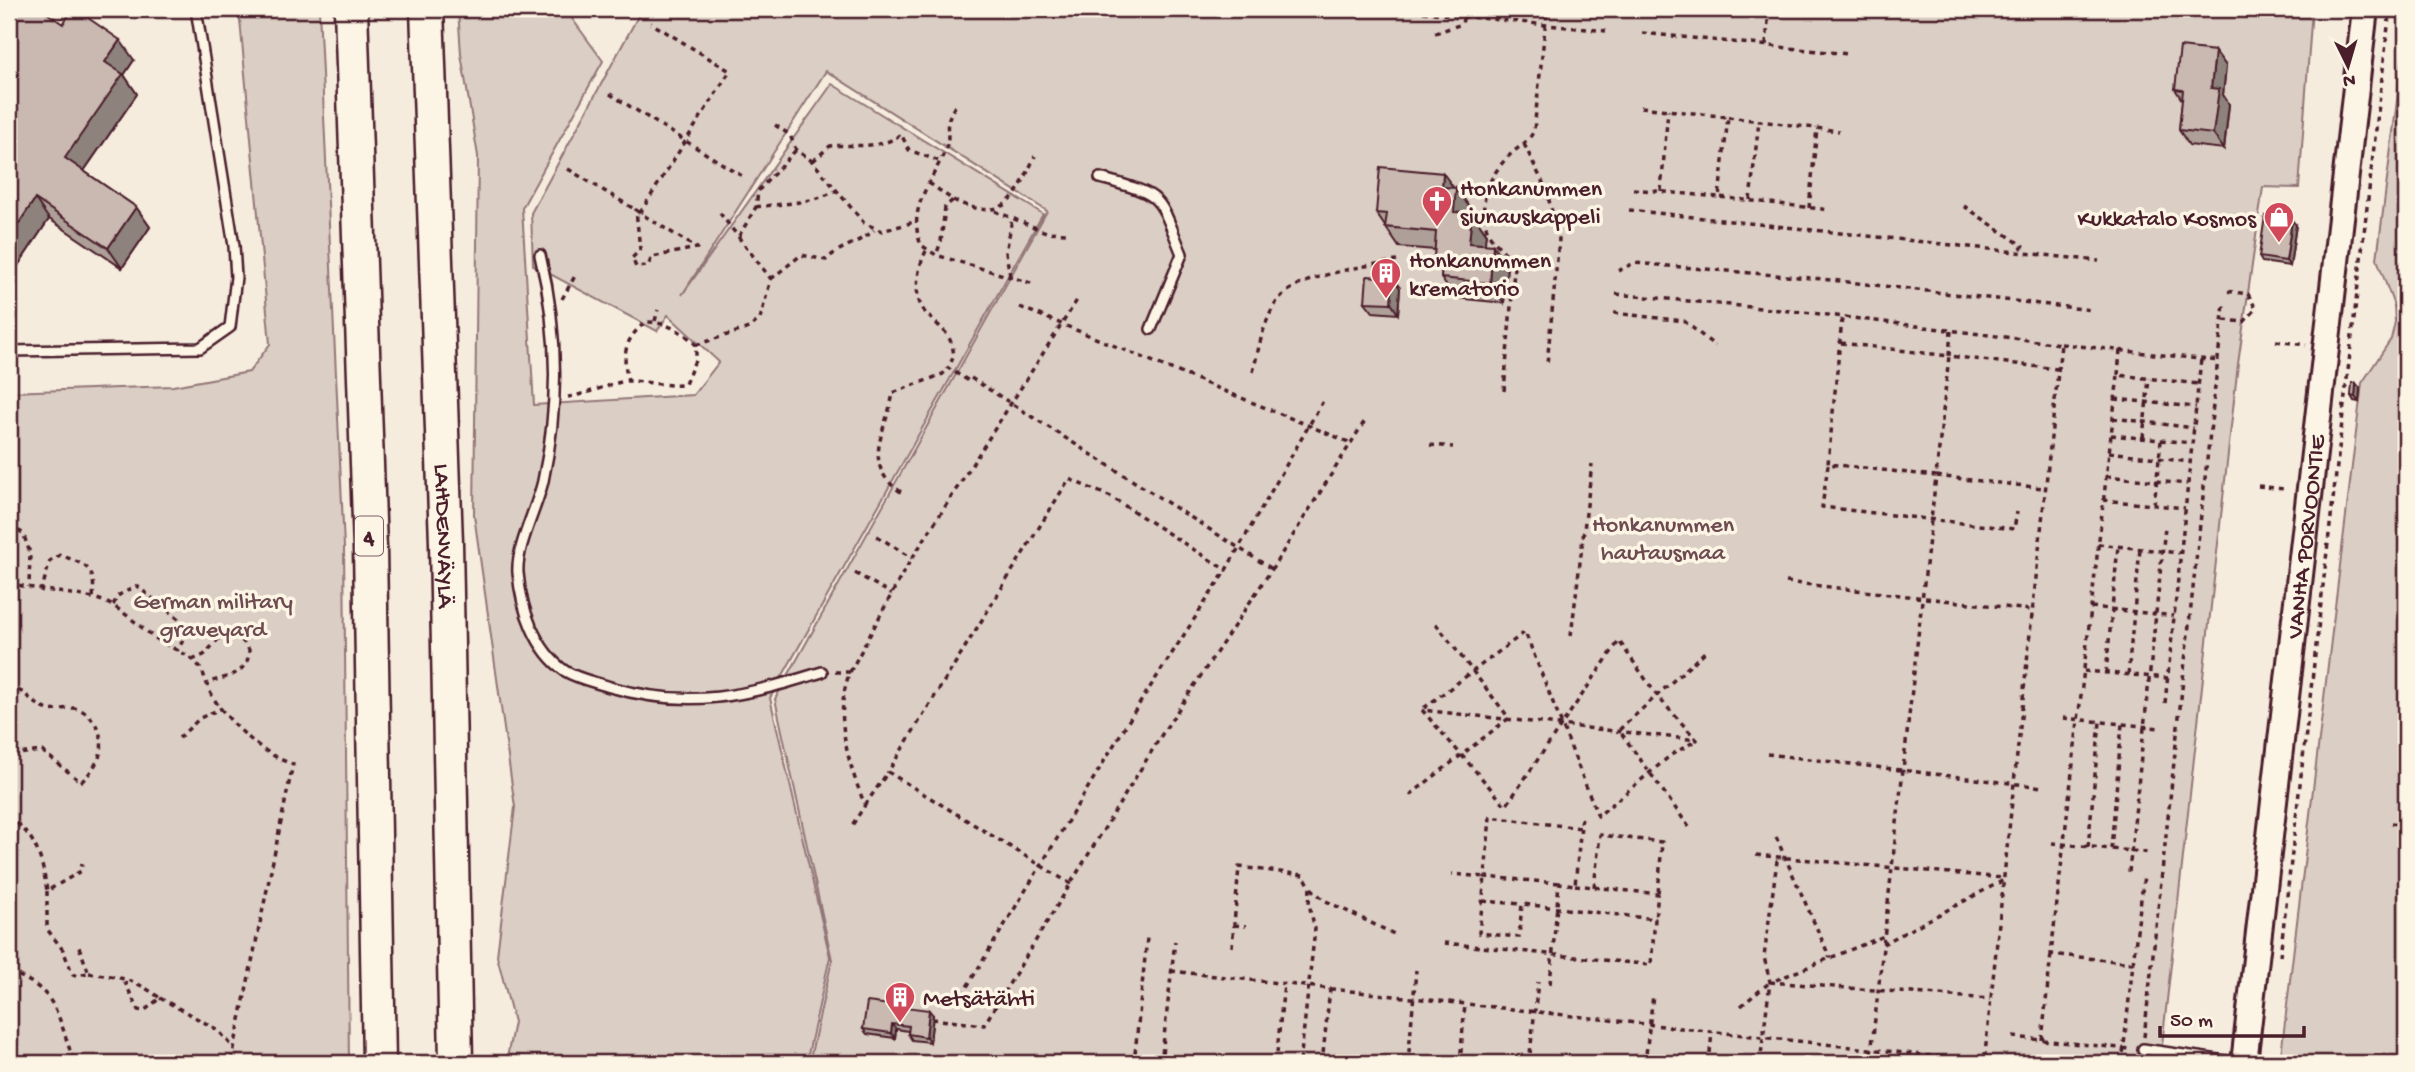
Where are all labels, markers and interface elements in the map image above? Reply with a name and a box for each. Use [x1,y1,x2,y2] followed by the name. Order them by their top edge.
[2314,32,2384,102] north arrow
[2342,67,2356,91] text: N
[1460,176,1603,233] place label: Honkanummen siunauskappeli
[1420,184,1454,228] church icon: Honkanummen siunauskappeli
[2262,200,2296,244] shop icon: Kukkatalo Kosmos
[2077,206,2257,235] place label: Kukkatalo Kosmos
[1409,248,1552,305] place label: Honkanummen krematorio
[1369,256,1403,300] building icon: Honkanummen krematorio
[2282,432,2334,641] street label: VANHA PORVOONTIE
[425,463,458,610] street label: LAHDENVÄYLÄ
[1592,512,1735,569] park label: Honkanummen hautausmaa
[355,516,383,556] road number: 4
[133,589,293,646] park label: German military graveyard
[883,980,917,1024] building icon: Metsätähti
[923,986,1035,1015] place label: Metsätähti
[2160,995,2303,1039] scale bar
[2170,1010,2213,1035] text: 50 m

